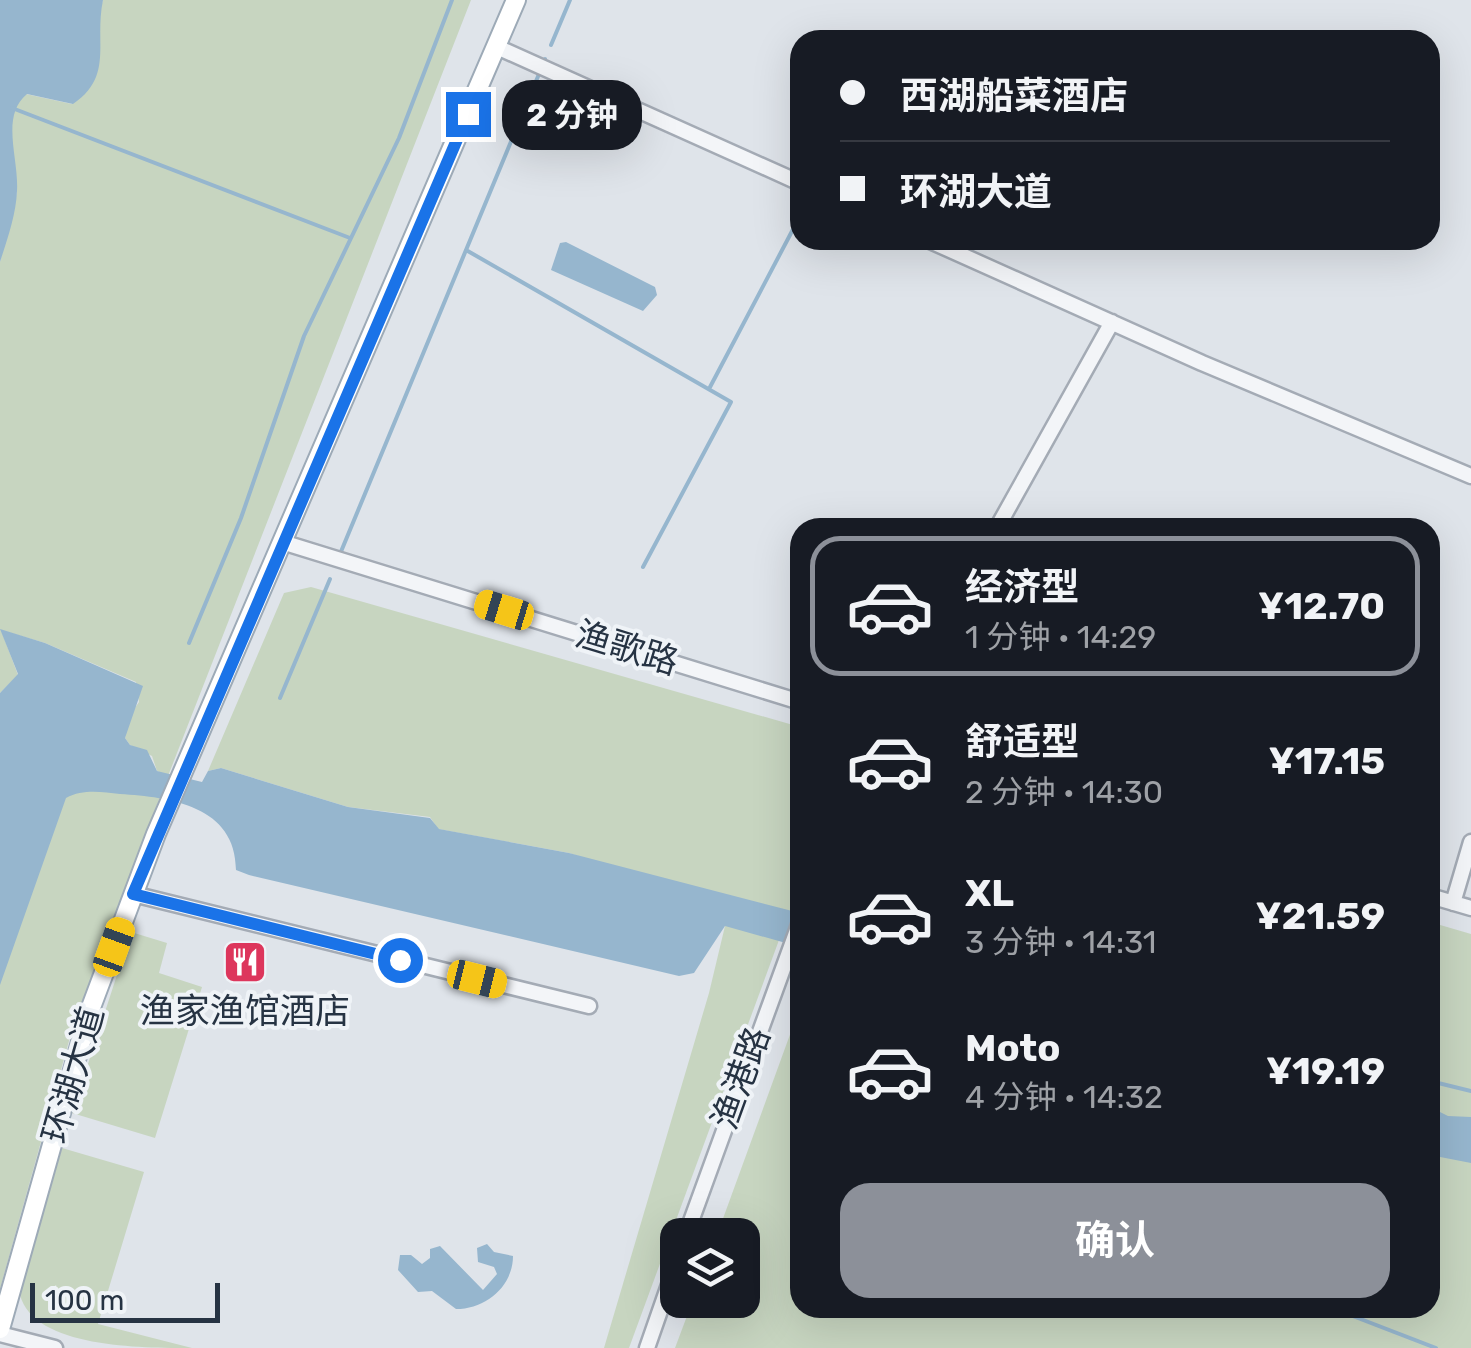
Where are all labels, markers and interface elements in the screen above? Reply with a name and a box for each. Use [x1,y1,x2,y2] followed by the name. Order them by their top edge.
[900,73,1128,119] text: 西湖船菜酒店
[503,79,643,149] callout: 2 分钟
[446,92,491,137] route end
[526,96,618,134] text: 2 分钟
[900,169,1052,215] text: 环湖大道
[845,561,935,651] icon: car
[965,564,1079,610] text: 经济型
[1258,583,1385,629] text: ¥12.70
[471,587,537,633] car
[571,613,683,683] street label: 渔歌路
[965,618,1156,656] text: 1 分钟 · 14:29
[845,716,935,806] icon: car
[965,719,1079,765] text: 舒适型
[1269,738,1385,784] text: ¥17.15
[965,773,1163,811] text: 2 分钟 · 14:30
[965,870,1014,916] text: XL
[845,871,935,961] icon: car
[1256,893,1385,939] text: ¥21.59
[90,914,138,980] car
[965,923,1156,961] text: 3 分钟 · 14:31
[378,938,423,983] route start
[222,939,268,985] restaurant icon: 渔家渔馆酒店
[444,957,510,1001] car
[140,990,350,1032] place label: 渔家渔馆酒店
[34,1002,112,1148] street label: 环湖大道
[703,1021,779,1135] street label: 渔港路
[965,1025,1061,1071] text: Moto
[845,1026,935,1116] icon: car
[1266,1048,1385,1094] text: ¥19.19
[965,1078,1163,1116] text: 4 分钟 · 14:32
[840,1183,1390,1298] button: 确认
[660,1218,760,1318] map controls
[660,1218,760,1318] button: layers
[30,1278,220,1322] scale bar
[45,1284,124,1317] text: 100 m

